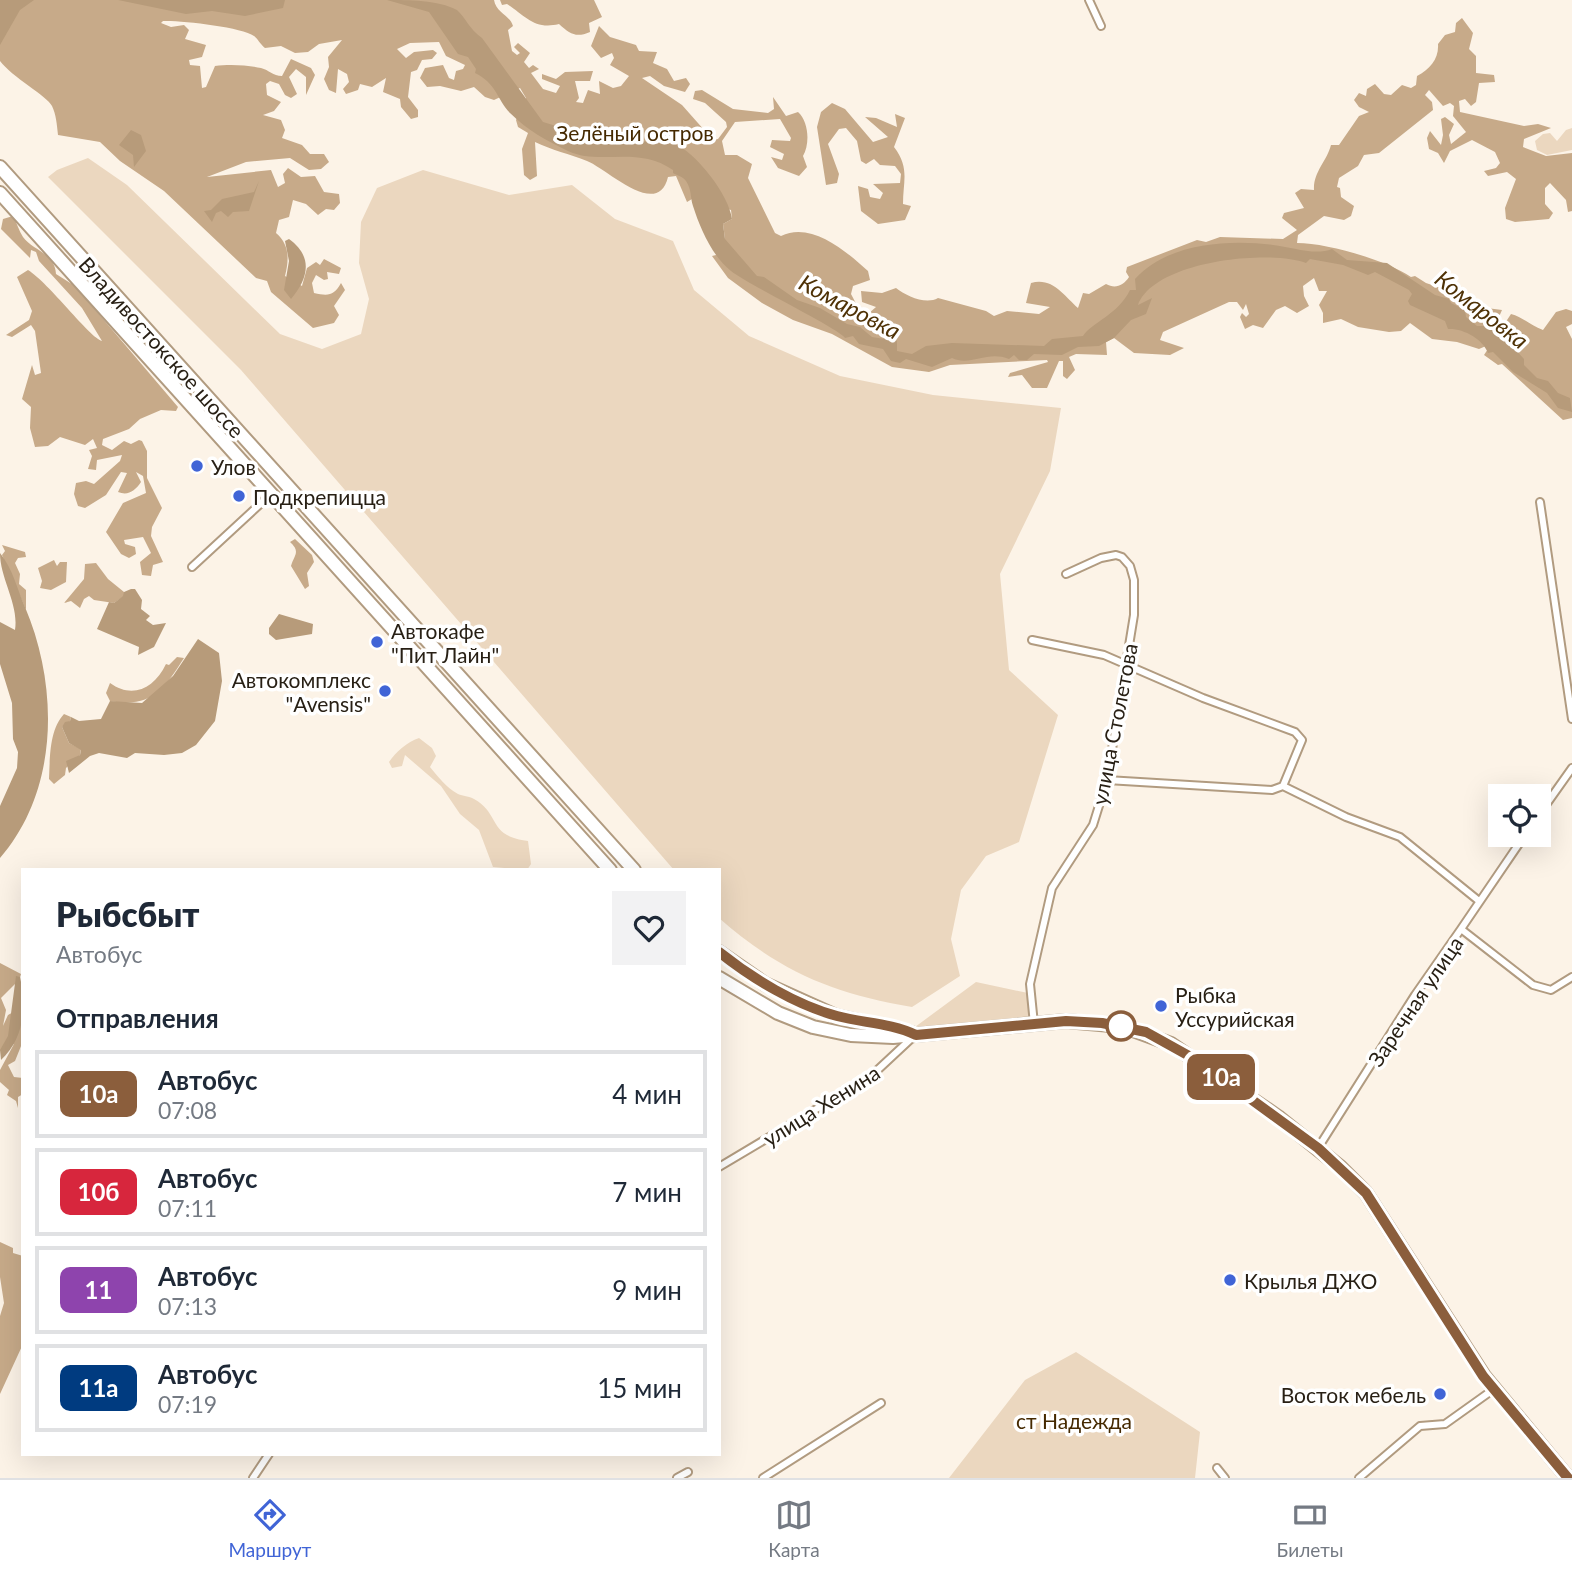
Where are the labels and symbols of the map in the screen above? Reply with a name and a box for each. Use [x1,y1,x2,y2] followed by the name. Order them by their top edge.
[556,120,714,145] park label: Зелёный остров
[74,251,250,443] street label: Владивостокское шоссе
[1430,264,1534,354] water label: Комаровка
[795,268,905,344] water label: Комаровка
[211,454,256,479] place label: Улов
[189,458,205,474] marker: Улов
[253,484,386,509] place label: Подкрепицца
[231,488,247,504] marker: Подкрепицца
[391,618,499,667] place label: Автокафе "Пит Лайн"
[369,634,385,650] marker: Автокафе "Пит Лайн"
[1086,641,1142,807] street label: улица Столетова
[232,667,371,716] place label: Автокомплекс "Avensis"
[377,683,393,699] marker: Автокомплекс "Avensis"
[1362,931,1468,1071] street label: Заречная улица
[1175,982,1295,1031] place label: Рыбка Уссурийская
[1153,998,1169,1014] marker: Рыбка Уссурийская
[1106,1011,1136,1041] unlabelled marker
[1181,1054,1261,1100] line badge: 10а
[758,1059,884,1151] street label: улица Хенина
[1244,1268,1377,1293] place label: Крылья ДЖО
[1222,1272,1238,1288] marker: Крылья ДЖО
[1281,1382,1426,1407] place label: Восток мебель
[1432,1386,1448,1402] marker: Восток мебель
[1016,1408,1132,1433] park label: ст Надежда

